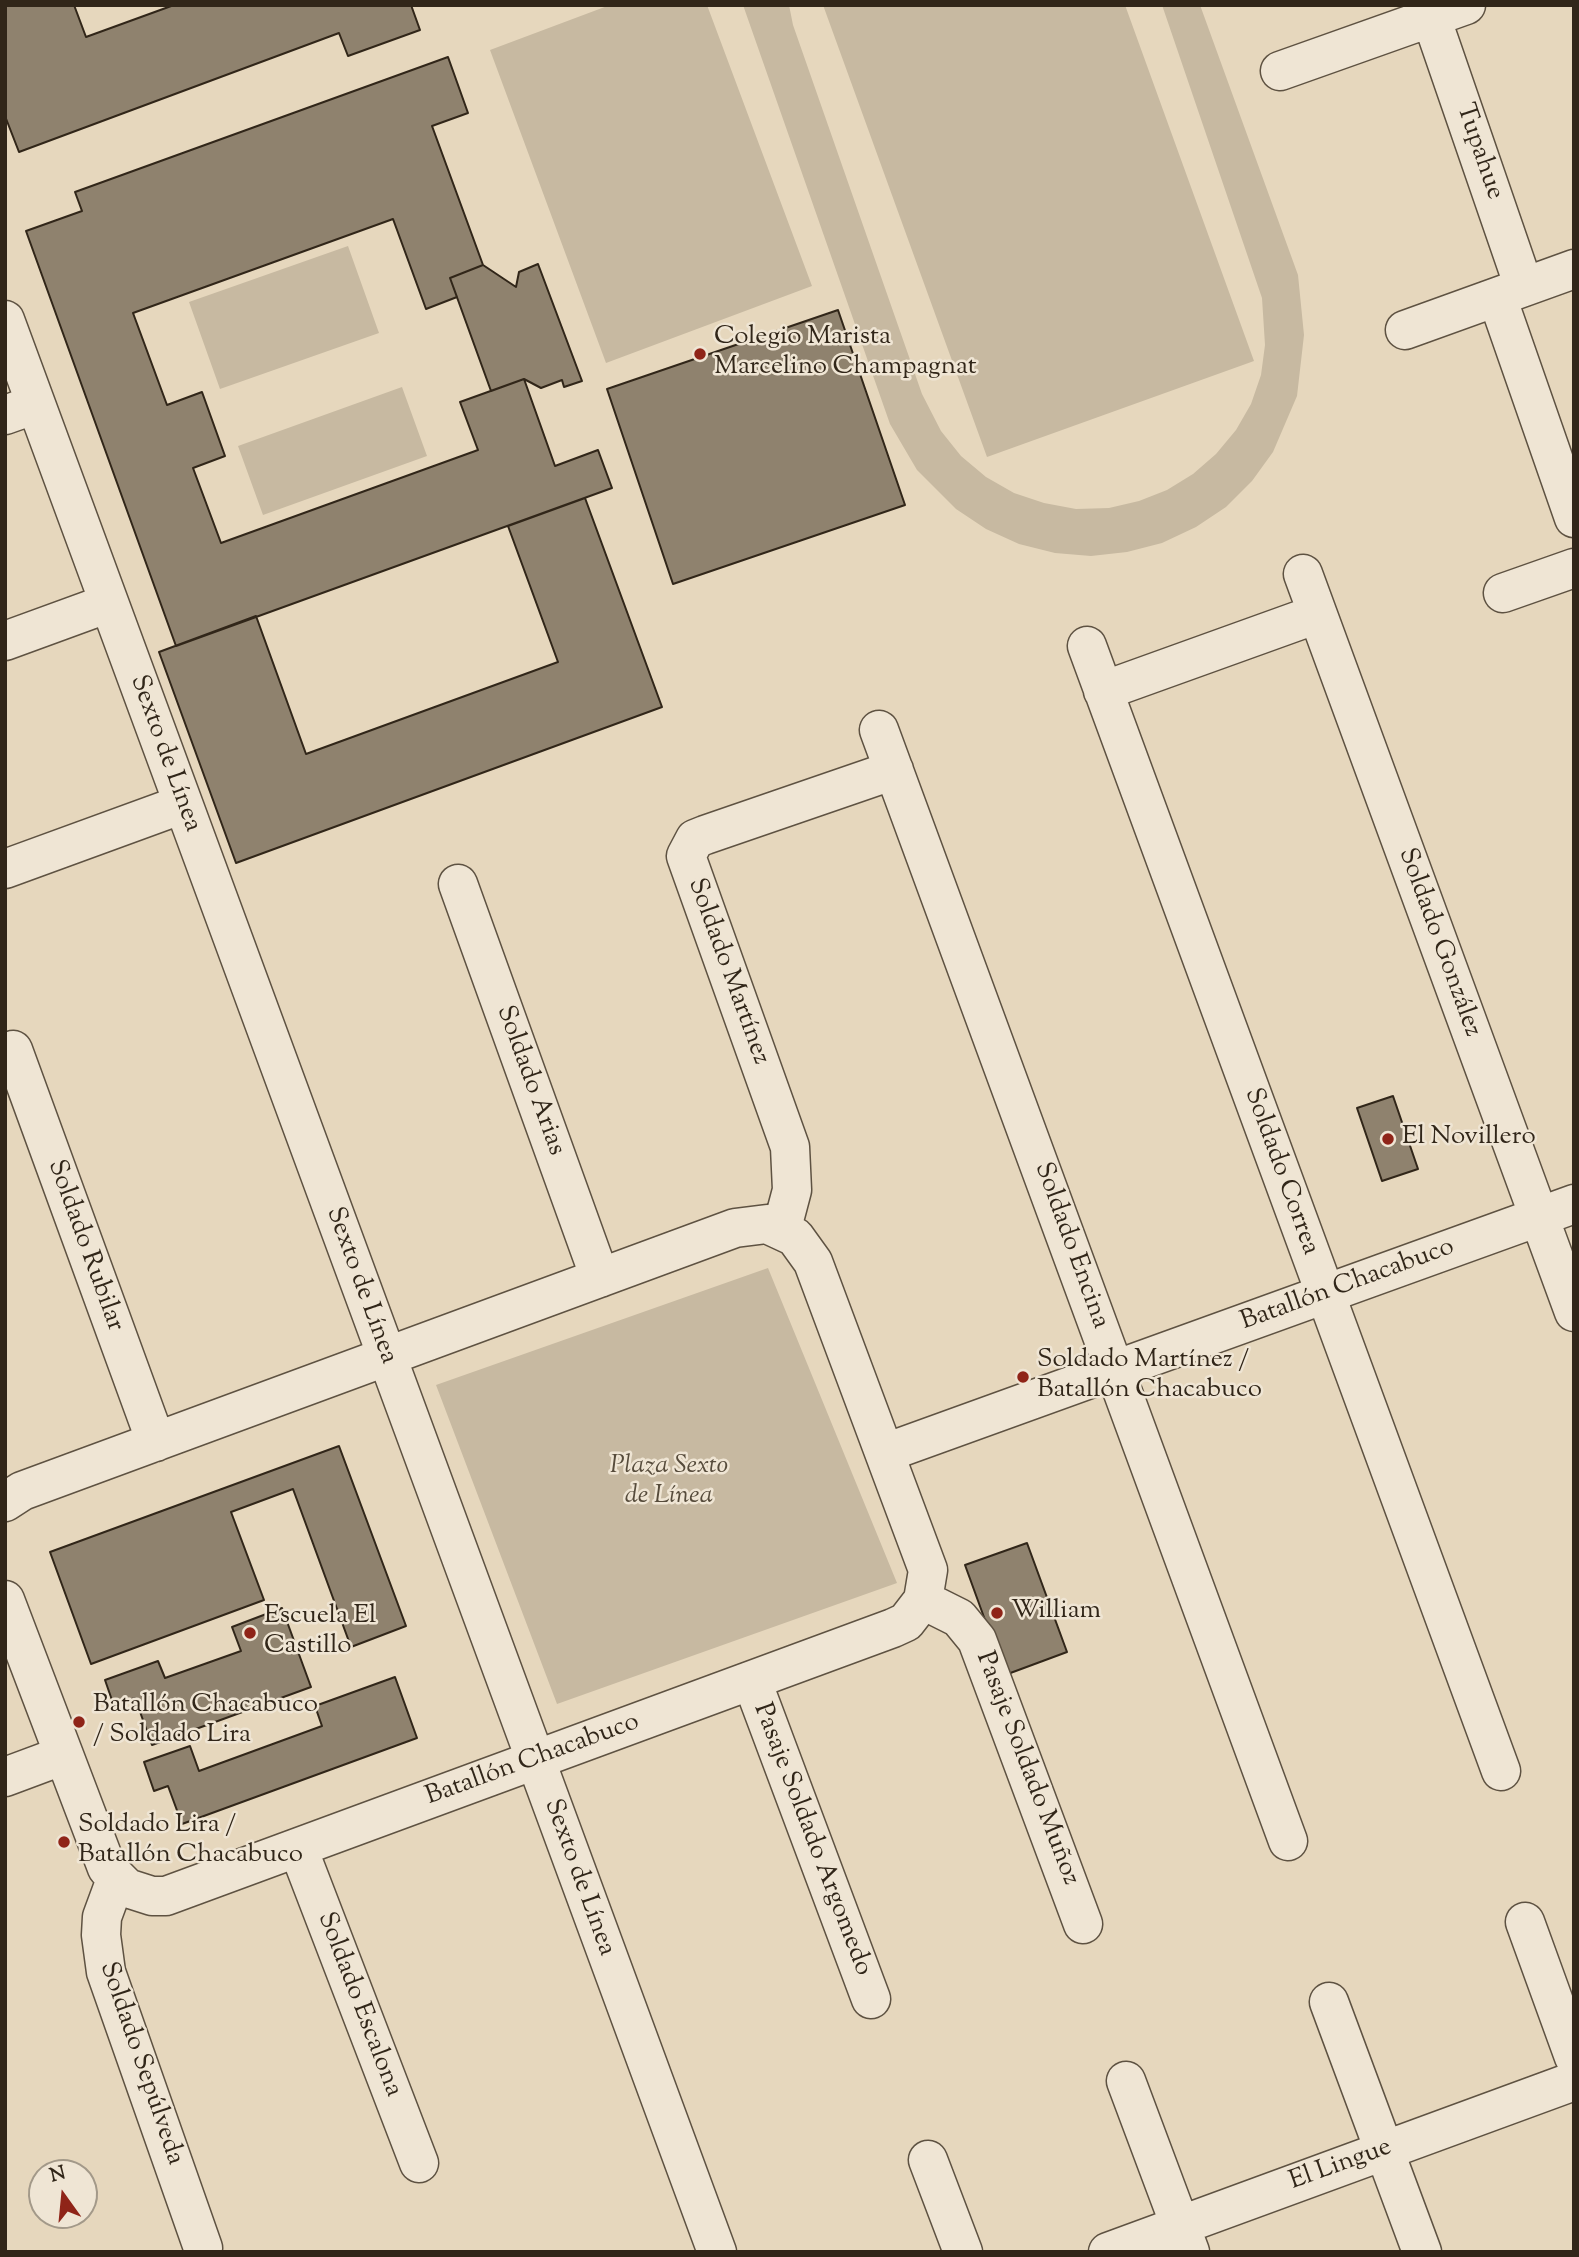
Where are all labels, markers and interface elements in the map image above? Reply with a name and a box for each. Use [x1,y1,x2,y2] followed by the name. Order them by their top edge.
[1447,100,1509,204] street label: Tupahue
[714,323,977,384] place label: Colegio Marista Marcelino Champagnat
[692,346,708,362] marker: Colegio Marista Marcelino Champagnat
[121,671,207,837] street label: Sexto de Línea
[1389,844,1487,1042] street label: Soldado González
[679,875,775,1069] street label: Soldado Martínez
[487,1002,571,1160] street label: Soldado Arias
[1235,1084,1325,1260] street label: Soldado Correa
[1402,1123,1536,1155] place label: El Novillero
[1380,1131,1396,1147] marker: El Novillero
[39,1156,129,1336] street label: Soldado Rubilar
[1026,1159,1114,1333] street label: Soldado Encina
[317,1203,403,1369] street label: Sexto de Línea
[1237,1233,1459,1339] street label: Batallón Chacabuco
[1037,1346,1262,1408] place label: Soldado Martínez / Batallón Chacabuco
[1015,1369,1031,1385] marker: Soldado Martínez / Batallón Chacabuco
[610,1452,728,1514] park label: Plaza Sexto de Línea
[1011,1597,1101,1629] place label: William
[264,1602,376,1664] place label: Escuela El Castillo
[989,1605,1005,1621] marker: William
[242,1625,258,1641] marker: Escuela El Castillo
[967,1648,1085,1890] street label: Pasaje Soldado Muñoz
[93,1691,318,1752] place label: Batallón Chacabuco / Soldado Lira
[745,1699,877,1981] street label: Pasaje Soldado Argomedo
[422,1708,644,1814] street label: Batallón Chacabuco
[71,1714,87,1730] marker: Batallón Chacabuco / Soldado Lira
[535,1795,621,1961] street label: Sexto de Línea
[78,1811,303,1872] place label: Soldado Lira / Batallón Chacabuco
[56,1834,72,1850] marker: Soldado Lira / Batallón Chacabuco
[308,1908,408,2102] street label: Soldado Escalona
[91,1958,189,2170] street label: Soldado Sepúlveda
[1286,2133,1396,2199] street label: El Lingue
[28,2159,98,2229] north arrow
[47,2160,69,2190] text: N

